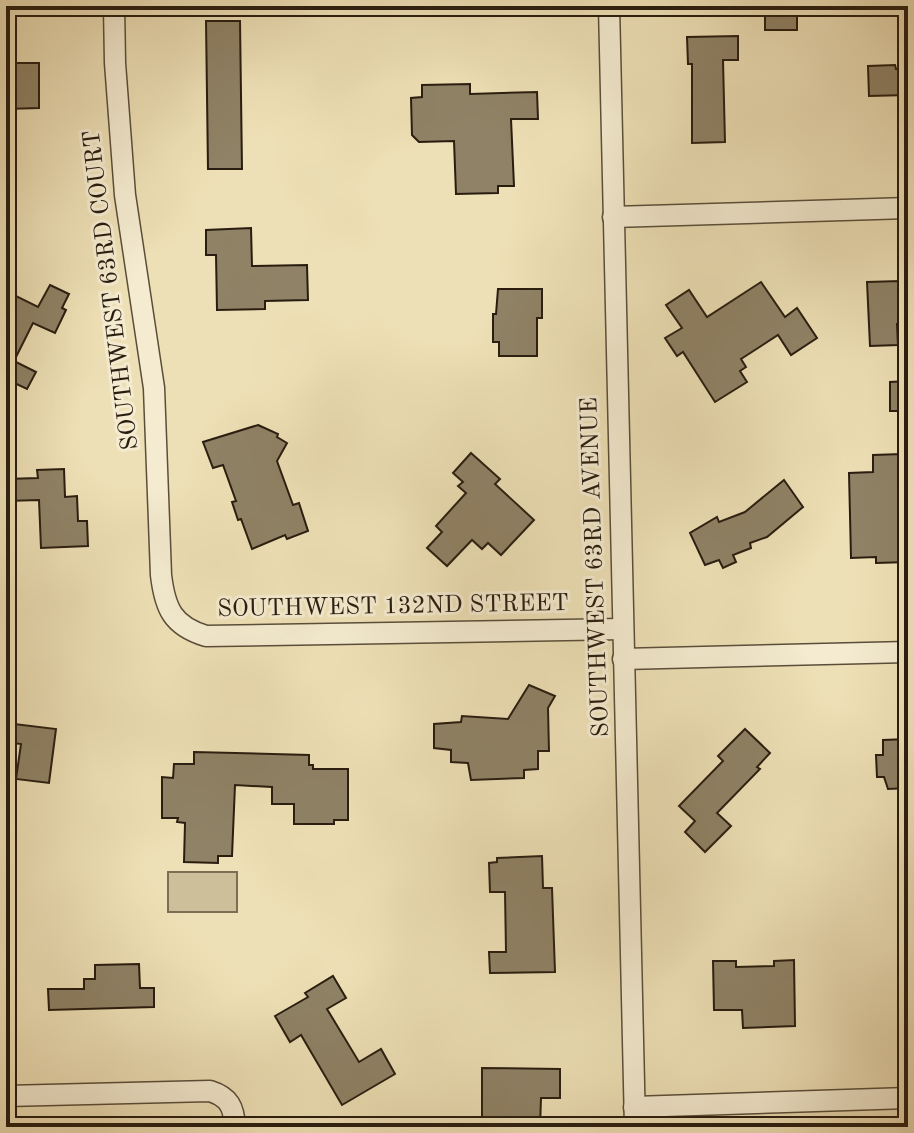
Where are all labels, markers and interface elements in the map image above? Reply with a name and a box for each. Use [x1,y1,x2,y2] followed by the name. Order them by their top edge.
[80,129,144,451] street label: SOUTHWEST 63RD COURT
[578,396,614,738] street label: SOUTHWEST 63RD AVENUE
[217,592,569,622] street label: SOUTHWEST 132ND STREET

